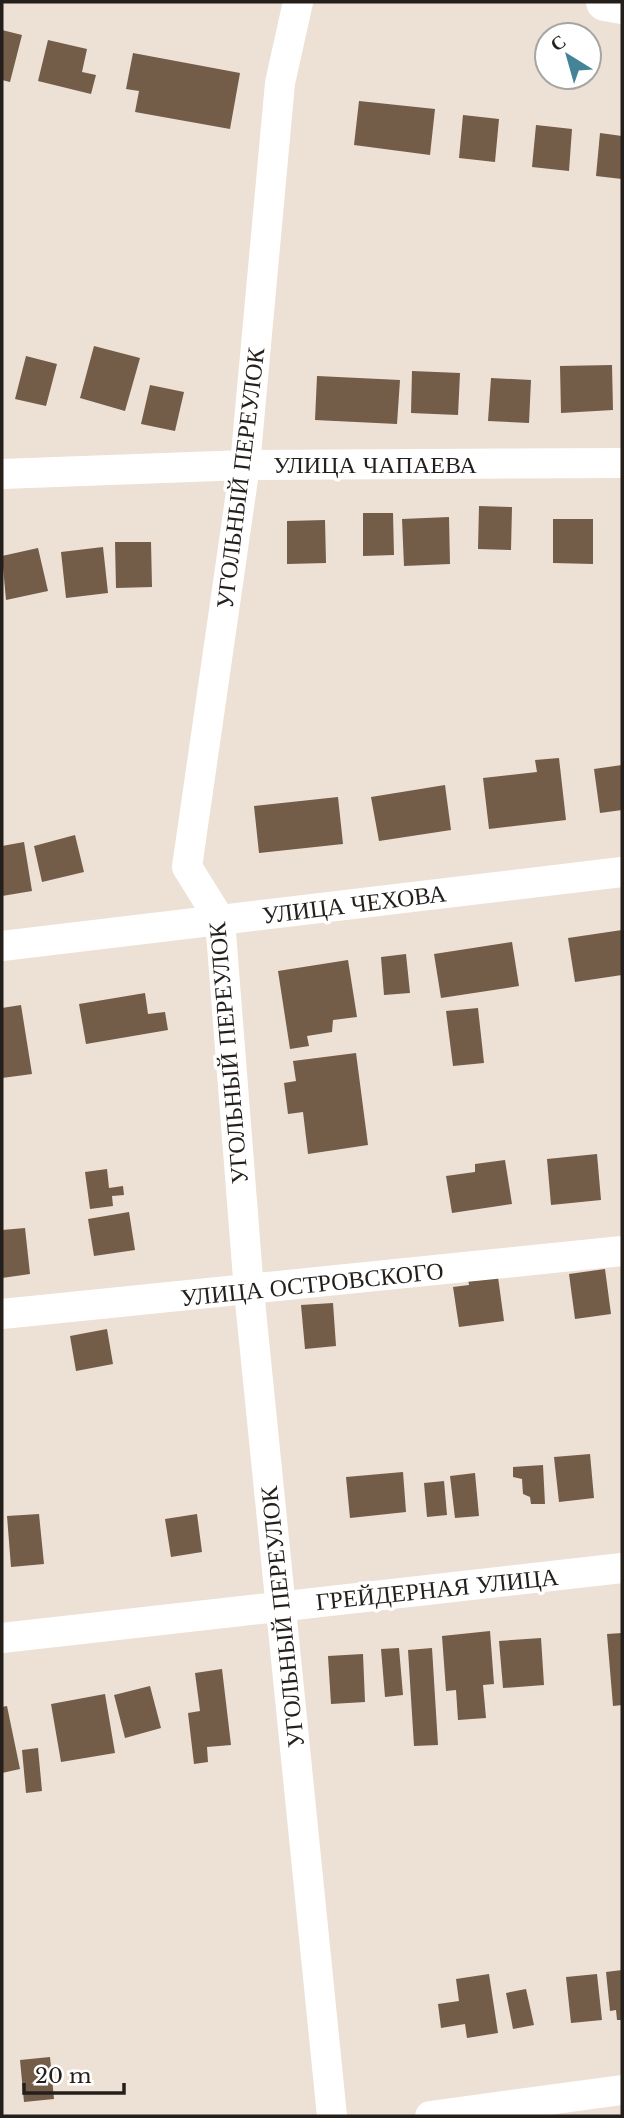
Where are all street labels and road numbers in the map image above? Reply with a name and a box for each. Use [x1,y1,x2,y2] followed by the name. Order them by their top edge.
[210,345,271,610] street label: УГОЛЬНЫЙ ПЕРЕУЛОК
[273,450,477,479] street label: УЛИЦА ЧАПАЕВА
[260,878,448,930] street label: УЛИЦА ЧЕХОВА
[202,920,254,1185] street label: УГОЛЬНЫЙ ПЕРЕУЛОК
[179,1256,445,1312] street label: УЛИЦА ОСТРОВСКОГО
[254,1484,310,1749] street label: УГОЛЬНЫЙ ПЕРЕУЛОК
[314,1562,560,1616] street label: ГРЕЙДЕРНАЯ УЛИЦА

